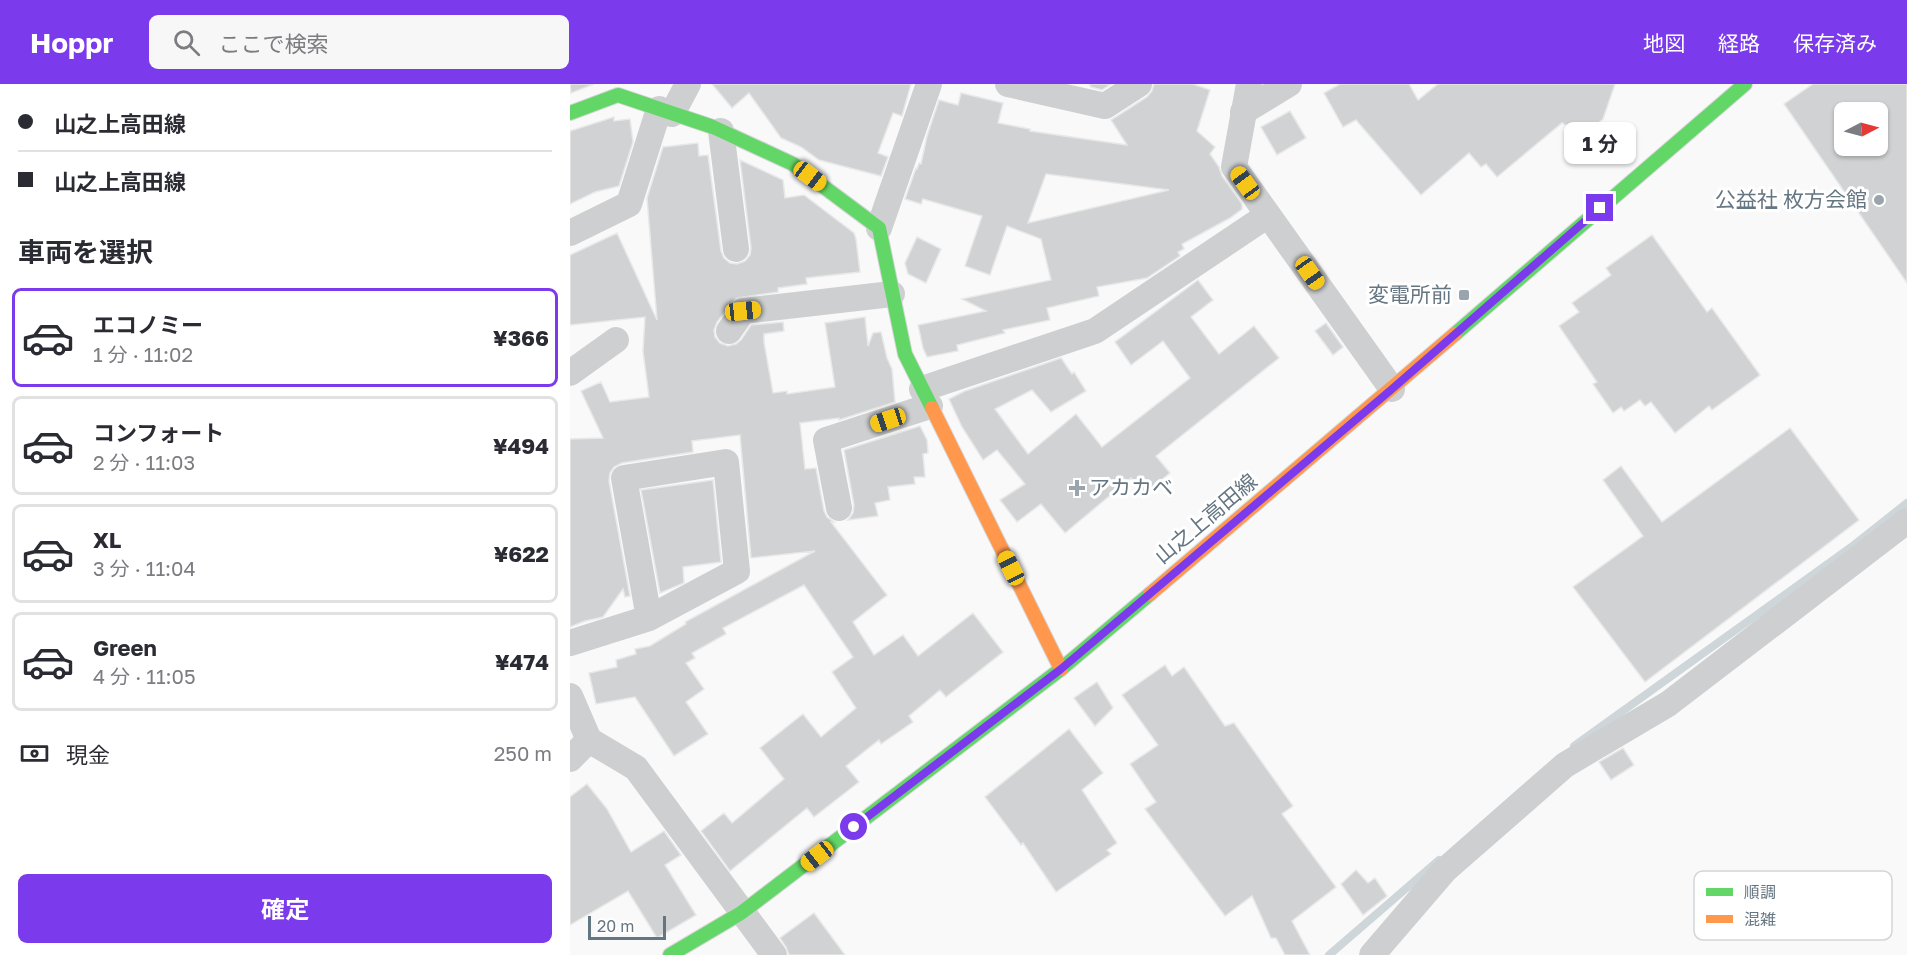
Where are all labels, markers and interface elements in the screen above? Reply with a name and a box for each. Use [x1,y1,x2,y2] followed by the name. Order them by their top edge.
[149,15,569,69] search box
[30,26,113,59] text: Hoppr
[170,26,203,59] icon: search
[218,30,328,57] text: ここで検索
[1643,30,1685,56] text: 地図
[1718,30,1760,56] text: 経路
[1793,30,1877,56] text: 保存済み
[1834,102,1888,156] north arrow
[1834,102,1888,156] map controls
[54,110,186,137] text: 山之上高田線
[1564,121,1636,163] callout: 1 分
[1582,131,1618,155] text: 1 分
[790,158,830,194] car
[1227,163,1263,203] car
[54,168,186,195] text: 山之上高田線
[1715,186,1867,212] place label: 公益社 枚方会館
[1872,193,1886,207] marker: 公益社 枚方会館
[1586,194,1613,221] route end
[18,236,153,268] text: 車両を選択
[1292,253,1328,293] car
[1368,281,1452,307] place label: 変電所前
[1457,288,1471,302] marker: 変電所前
[724,300,762,322] car
[21,311,75,365] icon: car
[93,311,203,338] text: エコノミー
[493,324,549,351] text: ¥366
[93,342,193,366] text: 1 分 · 11:02
[868,406,908,434] car
[21,419,75,473] icon: car
[93,419,224,446] text: コンフォート
[493,432,549,459] text: ¥494
[93,450,195,474] text: 2 分 · 11:03
[1149,468,1262,569] street label: 山之上高田線
[1089,474,1173,500] place label: アカカベ
[1070,481,1084,495] marker: アカカベ
[93,526,121,553] text: XL
[21,527,75,581] icon: car
[494,540,549,567] text: ¥622
[995,548,1027,588] car
[93,556,196,580] text: 3 分 · 11:04
[93,634,157,661] text: Green
[21,635,75,689] icon: car
[495,648,549,675] text: ¥474
[93,664,196,688] text: 4 分 · 11:05
[18,737,51,770] icon: cash
[66,741,110,768] text: 現金
[494,741,552,765] text: 250 m
[840,813,867,840] route start
[797,838,837,874] car
[1694,871,1892,940] legend
[18,874,552,943] button: 確定
[1744,882,1776,902] text: 順調
[1744,909,1776,929] text: 混雑
[588,913,666,940] scale bar
[597,916,634,936] text: 20 m

